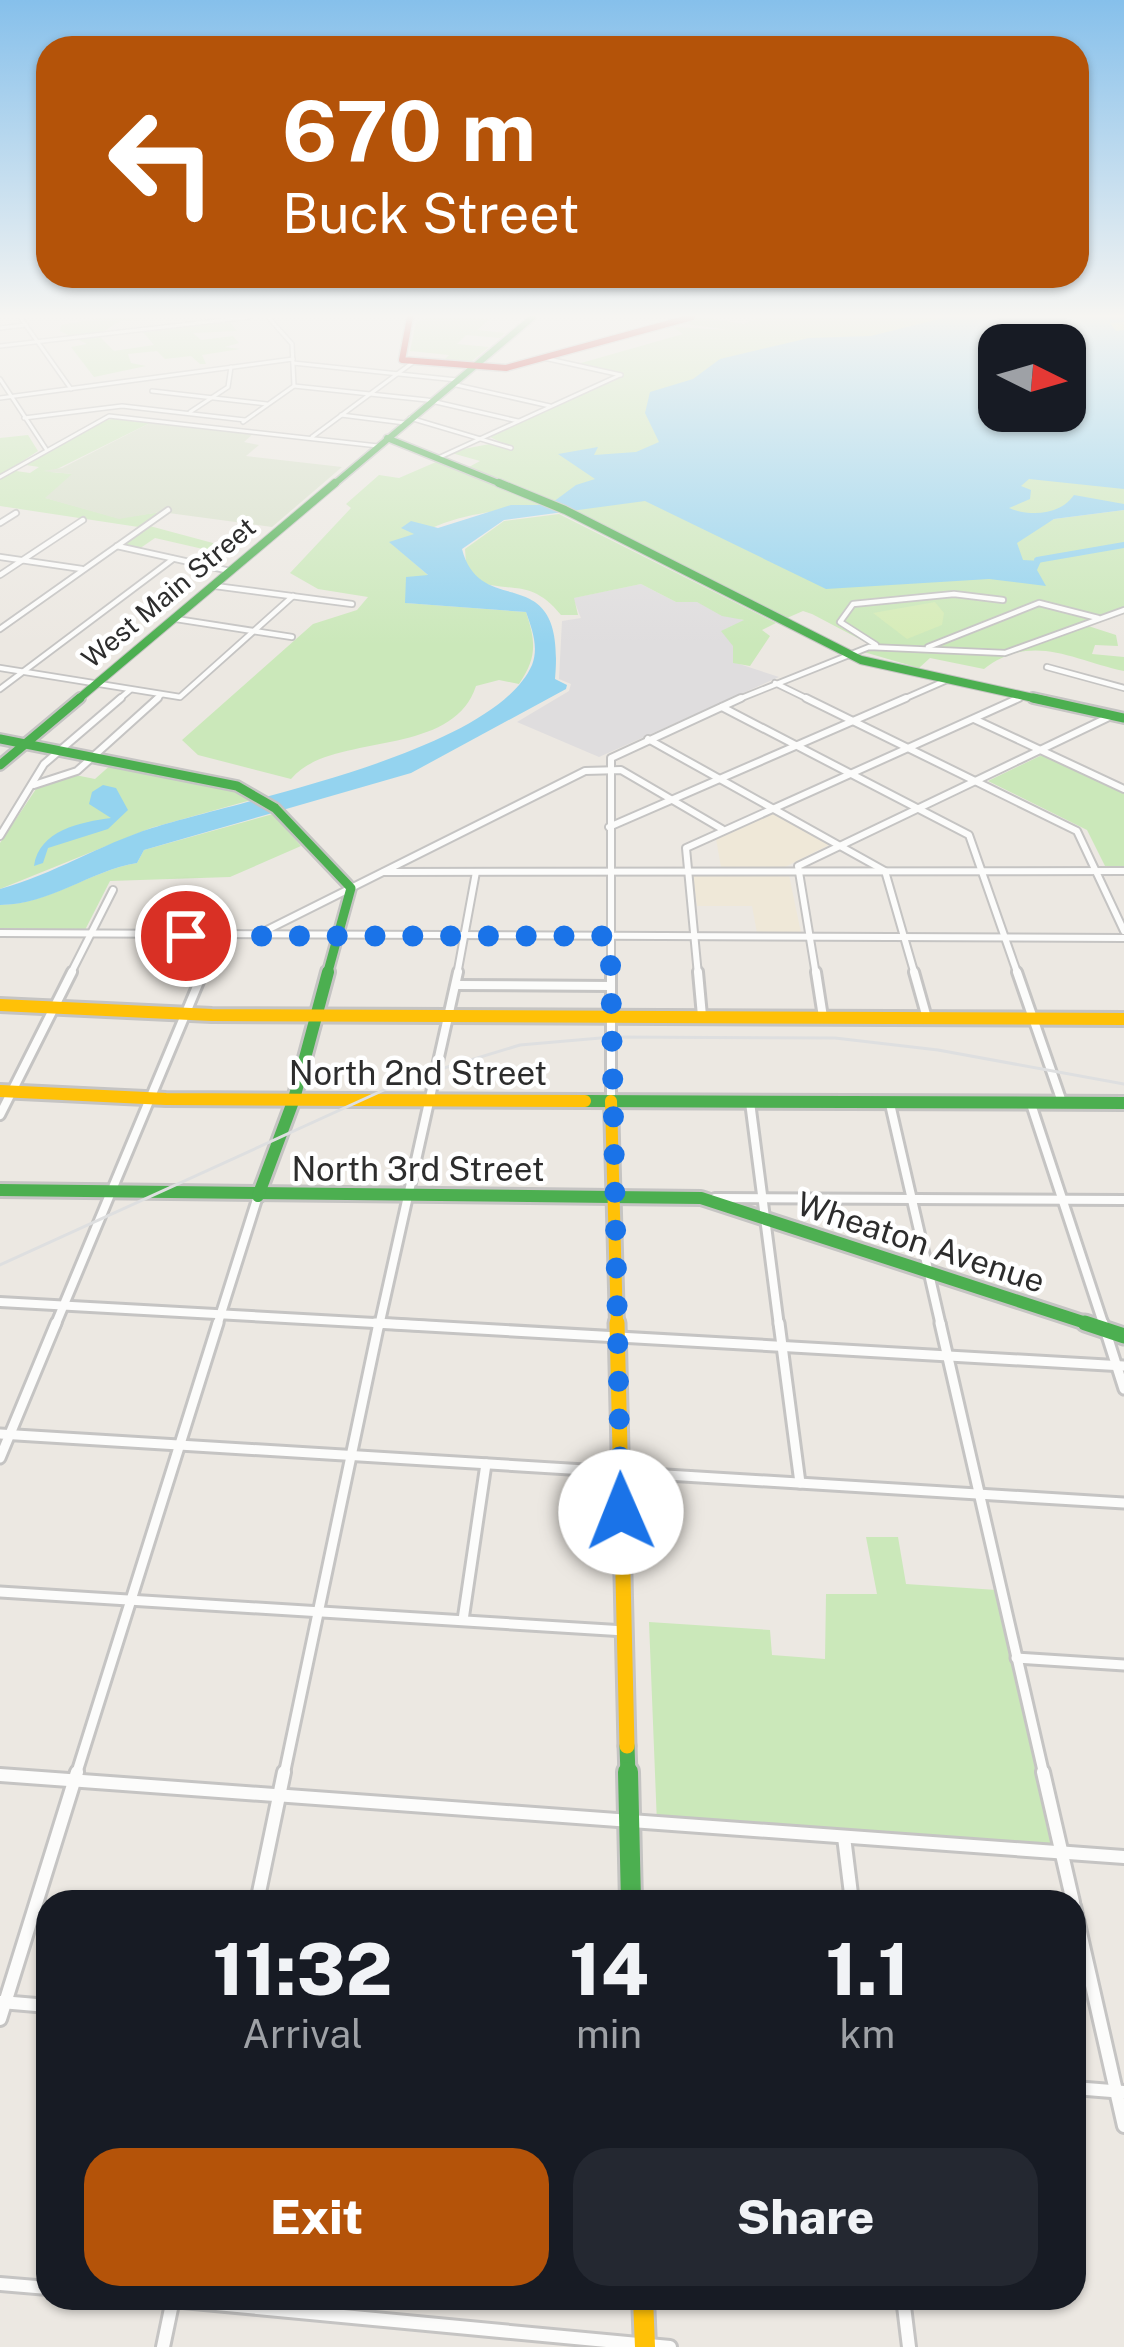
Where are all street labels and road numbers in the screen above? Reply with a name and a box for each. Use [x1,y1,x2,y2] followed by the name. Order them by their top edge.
[75,510,262,674] street label: West Main Street
[289,1054,547,1092] street label: North 2nd Street
[291,1150,545,1188] street label: North 3rd Street
[792,1184,1050,1300] street label: Wheaton Avenue

